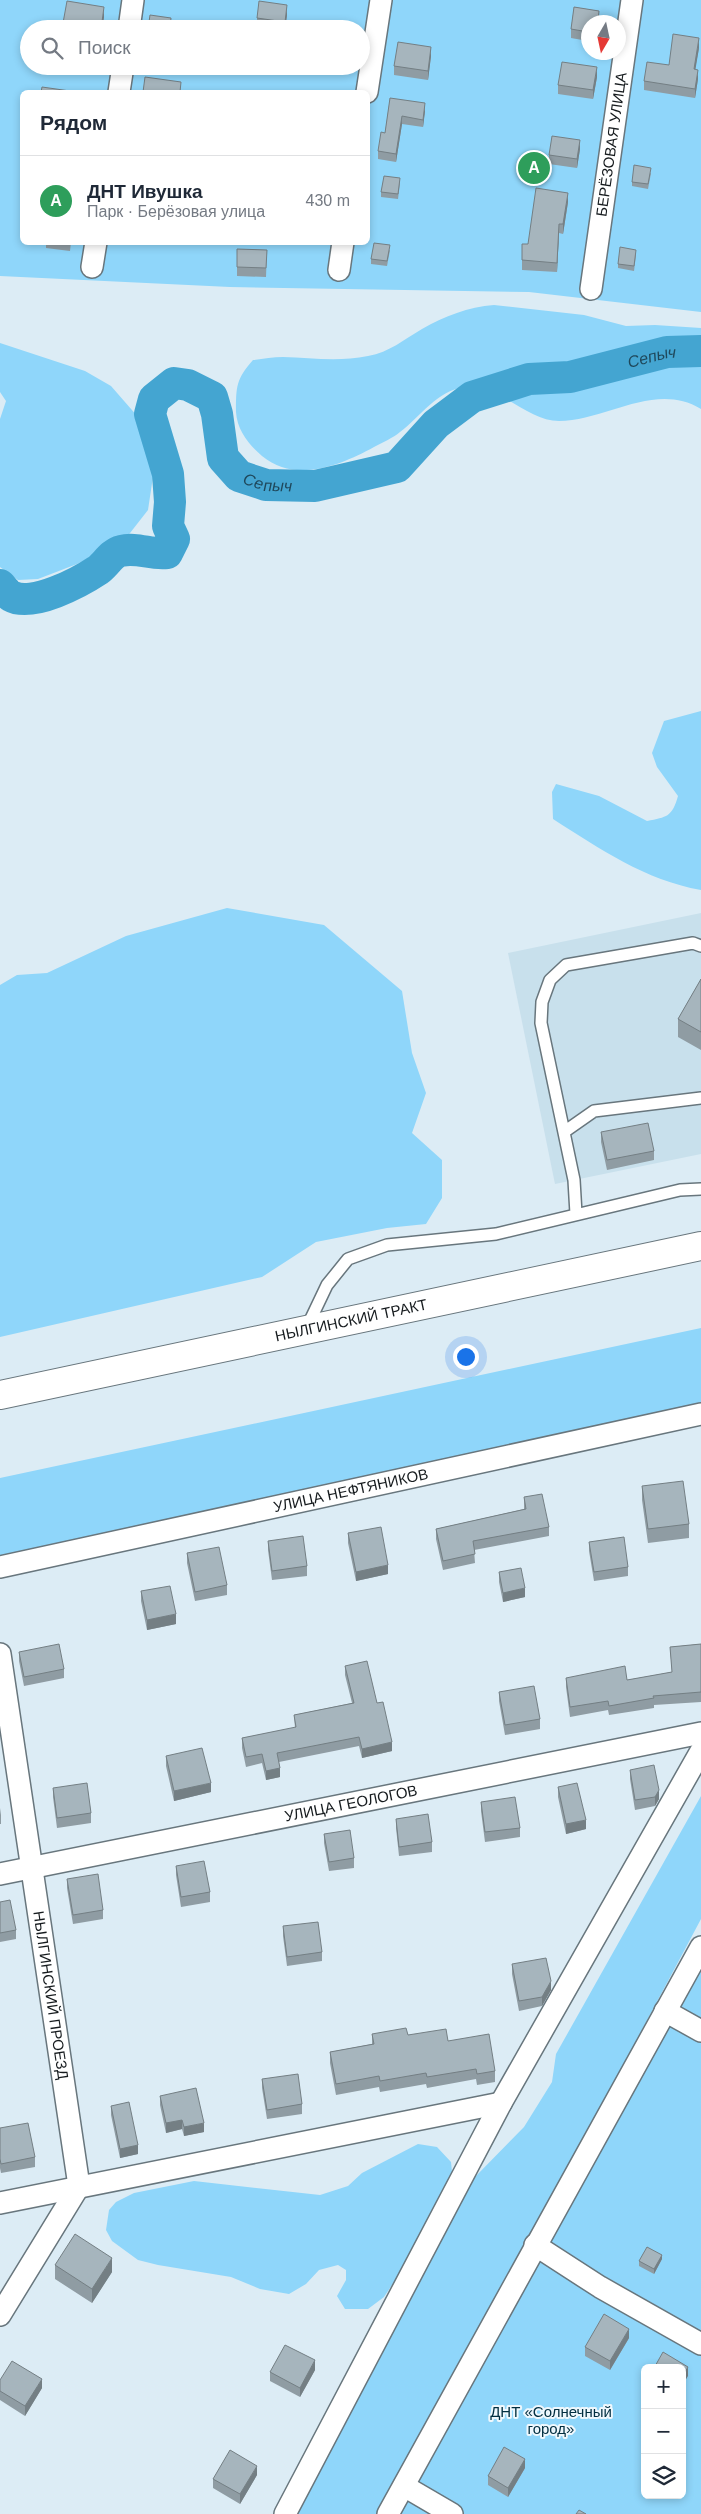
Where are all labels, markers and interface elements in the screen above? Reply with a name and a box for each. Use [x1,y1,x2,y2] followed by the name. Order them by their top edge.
[581,15,626,60] north arrow
[20,20,370,75] search box
[38,34,66,62] icon: search
[78,37,131,58] text: Поиск
[592,71,630,218] street label: БЕРЁЗОВАЯ УЛИЦА
[40,111,107,134] text: Рядом
[518,149,550,187] pin: A
[87,181,202,202] text: ДНТ Ивушка
[50,192,62,209] text: A
[306,192,350,209] text: 430 m
[87,203,265,220] text: Парк · Берёзовая улица
[626,344,676,371] water label: Сепыч
[241,470,292,495] water label: Сепыч
[273,1295,429,1344] street label: НЫЛГИНСКИЙ ТРАКТ
[453,1344,479,1370] your location
[272,1465,430,1515] street label: УЛИЦА НЕФТЯНИКОВ
[283,1781,419,1825] street label: УЛИЦА ГЕОЛОГОВ
[30,1910,72,2081] street label: НЫЛГИНСКИЙ ПРОЕЗД
[641,2364,686,2499] map controls
[641,2364,686,2409] button: +
[490,2403,612,2437] park label: ДНТ «Солнечный город»
[641,2409,686,2454] button: −
[641,2454,686,2499] button: layers

